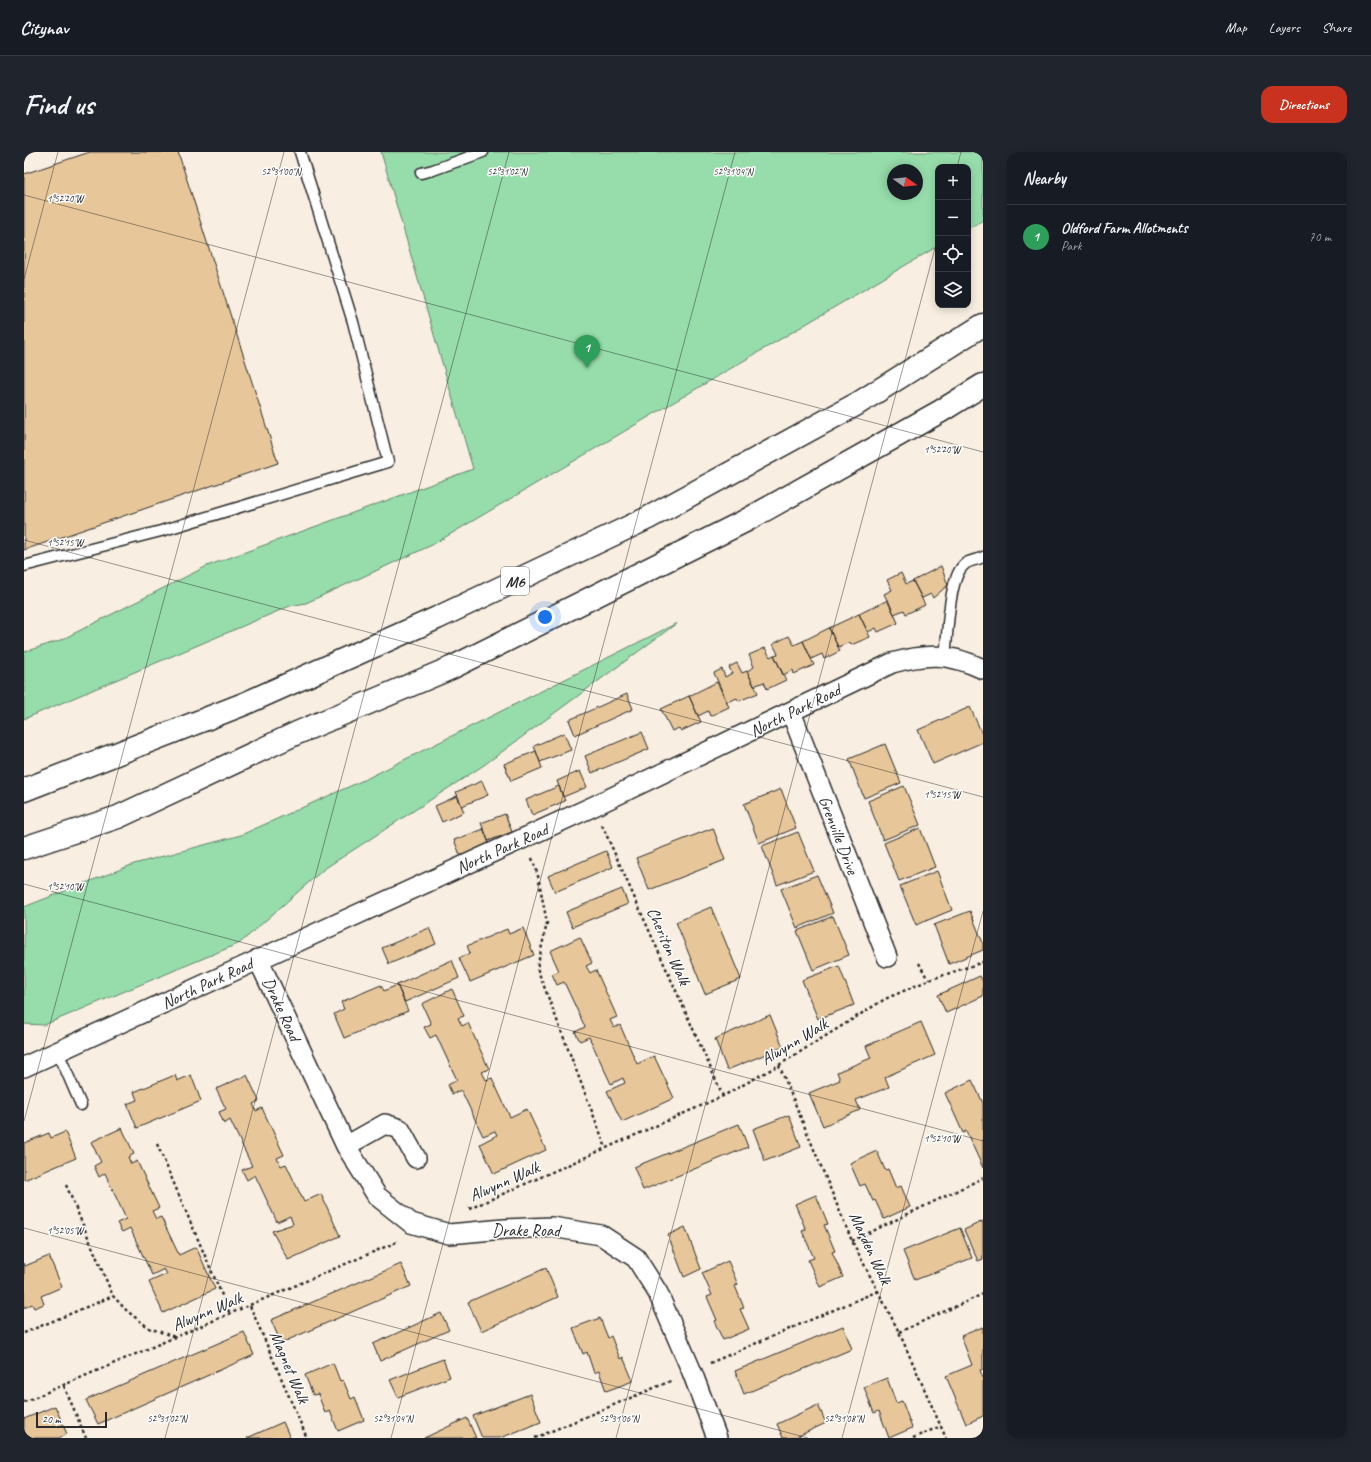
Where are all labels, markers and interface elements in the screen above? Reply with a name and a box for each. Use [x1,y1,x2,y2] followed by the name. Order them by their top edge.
[20,16,68,40] text: Citynav
[1225,19,1247,36] text: Map
[1269,19,1300,36] text: Layers
[1322,19,1351,36] text: Share
[1261,86,1347,123] button: Directions
[24,87,94,122] text: Find us
[887,164,923,200] north arrow
[935,164,971,308] map controls
[935,164,971,200] button: +
[261,165,303,178] text: 52°31'00"N
[487,165,529,178] text: 52°31'02"N
[713,165,755,178] text: 52°31'04"N
[1023,168,1066,189] text: Nearby
[47,192,85,205] text: 1°52'20"W
[935,200,971,236] button: −
[1061,219,1188,238] text: Oldford Farm Allotments
[1033,229,1039,245] text: 1
[1309,229,1331,245] text: 70 m
[935,236,971,272] button: locate
[1061,238,1082,254] text: Park
[935,272,971,308] button: layers
[574,335,600,368] pin: 1
[924,443,962,456] text: 1°52'20"W
[47,536,85,549] text: 1°52'15"W
[501,567,529,595] road number: M6
[535,607,555,627] your location
[746,678,846,741] street label: North Park Road
[924,788,962,801] text: 1°52'15"W
[814,793,864,879] street label: Grenville Drive
[453,818,554,878] street label: North Park Road
[47,880,85,893] text: 1°52'10"W
[642,904,696,990] street label: Cheriton Walk
[158,952,258,1014] street label: North Park Road
[258,974,306,1047] street label: Drake Road
[757,1012,833,1070] street label: Alwynn Walk
[924,1132,962,1145] text: 1°52'10"W
[466,1156,544,1206] street label: Alwynn Walk
[845,1208,897,1290] street label: Marden Walk
[492,1220,562,1241] street label: Drake Road
[47,1224,85,1237] text: 1°52'05"W
[169,1287,247,1336] street label: Alwynn Walk
[265,1328,315,1408] street label: Magnet Walk
[36,1410,107,1429] scale bar
[42,1412,61,1426] text: 20 m
[147,1412,189,1425] text: 52°31'02"N
[373,1412,415,1425] text: 52°31'04"N
[599,1412,641,1425] text: 52°31'06"N
[824,1412,866,1425] text: 52°31'08"N

